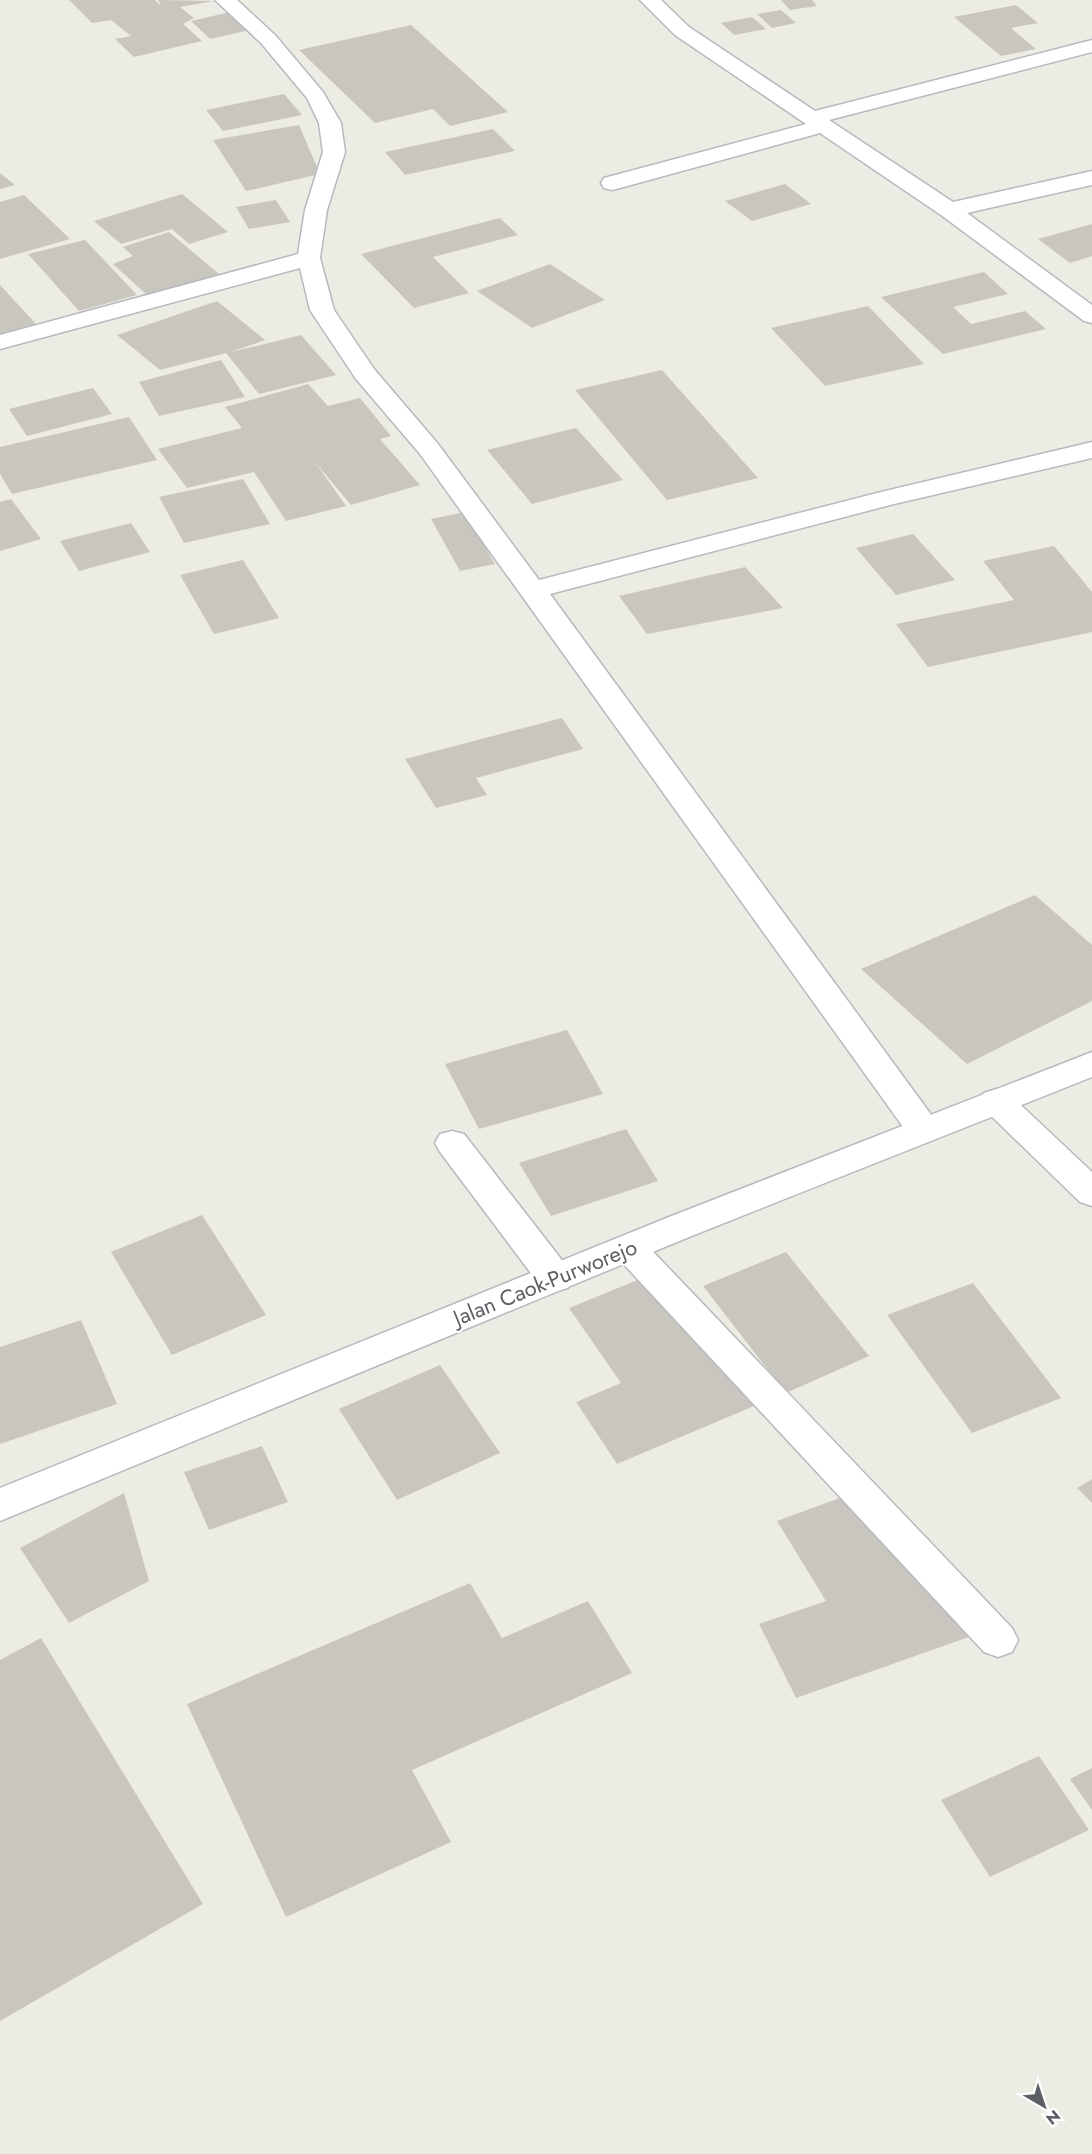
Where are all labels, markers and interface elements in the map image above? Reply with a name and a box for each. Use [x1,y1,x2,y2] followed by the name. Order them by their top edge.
[445,1231,642,1335] street label: Jalan Caok-Purworejo
[1014,2076,1074,2136] north arrow
[1041,2104,1065,2130] text: N

